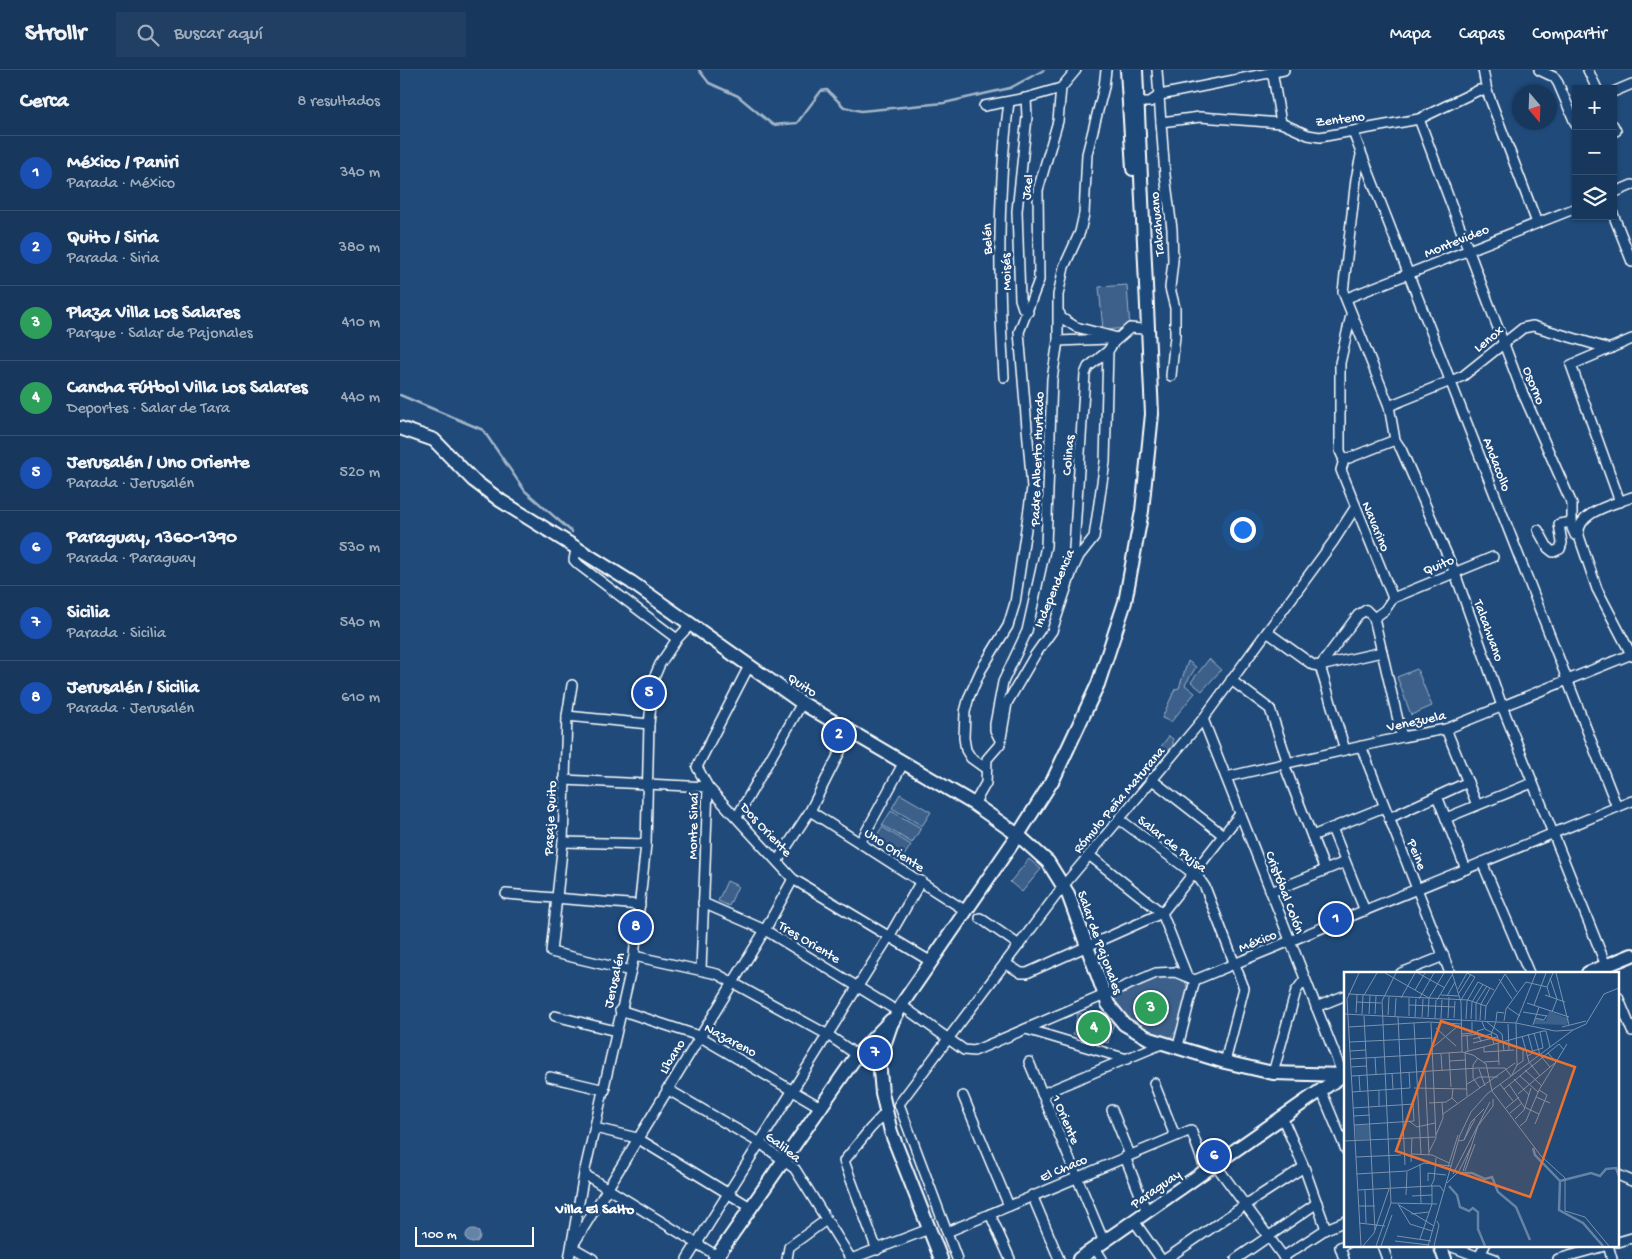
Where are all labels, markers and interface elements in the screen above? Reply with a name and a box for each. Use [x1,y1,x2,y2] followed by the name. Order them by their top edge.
[116,12,466,57] search box
[25,20,86,49] text: Strollr
[134,21,162,49] icon: search
[174,23,263,46] text: Buscar aquí
[1390,24,1431,45] text: Mapa
[1459,24,1504,45] text: Capas
[1532,24,1607,45] text: Compartir
[1512,85,1557,130] north arrow
[1572,85,1617,220] map controls
[1572,85,1617,130] button: +
[20,90,68,115] text: Cerca
[298,93,380,112] text: 8 resultados
[1315,109,1366,132] street label: Zenteno
[1572,130,1617,175] button: −
[67,152,179,175] text: México / Paniri
[33,164,39,183] text: 1
[340,164,380,183] text: 340 m
[1018,174,1038,201] street label: Jael
[67,175,175,194] text: Parada · México
[1572,175,1617,220] button: layers
[1147,191,1170,258] street label: Talcahuano
[1422,222,1492,263] street label: Montevideo
[980,223,997,256] street label: Belén
[67,227,158,250] text: Quito / Siria
[32,239,40,258] text: 2
[339,239,380,258] text: 380 m
[67,250,159,269] text: Parada · Siria
[998,252,1017,291] street label: Moisés
[67,302,240,325] text: Plaza Villa Los Salares
[32,314,40,333] text: 3
[342,314,380,333] text: 410 m
[1471,323,1509,357] street label: Lenox
[67,325,253,344] text: Parque · Salar de Pajonales
[1517,364,1548,408] street label: Osorno
[67,377,308,400] text: Cancha Fútbol Villa Los Salares
[32,389,40,408] text: 4
[341,389,380,408] text: 440 m
[1028,391,1049,528] street label: Padre Alberto Hurtado
[67,400,230,419] text: Deportes · Salar de Tara
[1059,433,1080,476] street label: Colinas
[1478,436,1514,494] street label: Andacollo
[67,452,250,475] text: Jerusalén / Uno Oriente
[32,464,40,483] text: 5
[340,464,380,483] text: 520 m
[67,475,194,494] text: Parada · Jerusalén
[1357,499,1393,555] street label: Navarino
[1230,517,1256,543] your location
[67,527,237,550] text: Paraguay, 1360-1390
[32,539,40,558] text: 6
[339,539,380,558] text: 530 m
[1031,546,1080,631] street label: Independencia
[67,550,196,569] text: Parada · Paraguay
[1421,552,1457,580] street label: Quito
[1468,597,1507,664] street label: Talcahuano
[67,602,109,625] text: Sicilia
[32,614,40,633] text: 7
[340,614,380,633] text: 540 m
[67,625,166,644] text: Parada · Sicilia
[784,670,820,702] street label: Quito
[633,674,665,712] pin: 5
[67,677,199,700] text: Jerusalén / Sicilia
[32,689,40,708] text: 8
[341,689,380,708] text: 610 m
[67,700,194,719] text: Parada · Jerusalén
[1385,708,1449,737] street label: Venezuela
[823,716,855,754] pin: 2
[1070,743,1170,858] street label: Rómulo Peña Maturana
[541,780,562,857] street label: Pasaje Quito
[685,792,704,860] street label: Monte Sinaí
[735,799,795,862] street label: Dos Oriente
[1133,813,1211,878] street label: Salar de Pujsa
[860,825,928,877] street label: Uno Oriente
[1401,836,1430,874] street label: Peine
[1260,849,1307,937] street label: Cristóbal Colón
[1072,889,1126,998] street label: Salar de Pajonales
[1320,900,1352,938] pin: 1
[620,908,652,946] pin: 8
[774,918,843,969] street label: Tres Oriente
[1236,927,1279,958] street label: México
[601,951,630,1010] street label: Jerusalén
[1344,972,1620,1246] inset map
[1135,989,1167,1027] pin: 3
[1078,1009,1110,1047] pin: 4
[701,1020,759,1062] street label: Nazareno
[859,1034,891,1072] pin: 7
[656,1037,690,1078] street label: Líbano
[1046,1092,1083,1148] street label: 1 Oriente
[761,1129,805,1168] street label: Galilea
[1198,1137,1230,1175] pin: 6
[1038,1152,1090,1187] street label: El Chaco
[1127,1167,1185,1214] street label: Paraguay
[555,1201,635,1219] district label: Villa El Salto
[415,1224,534,1247] scale bar
[422,1227,457,1244] text: 100 m

